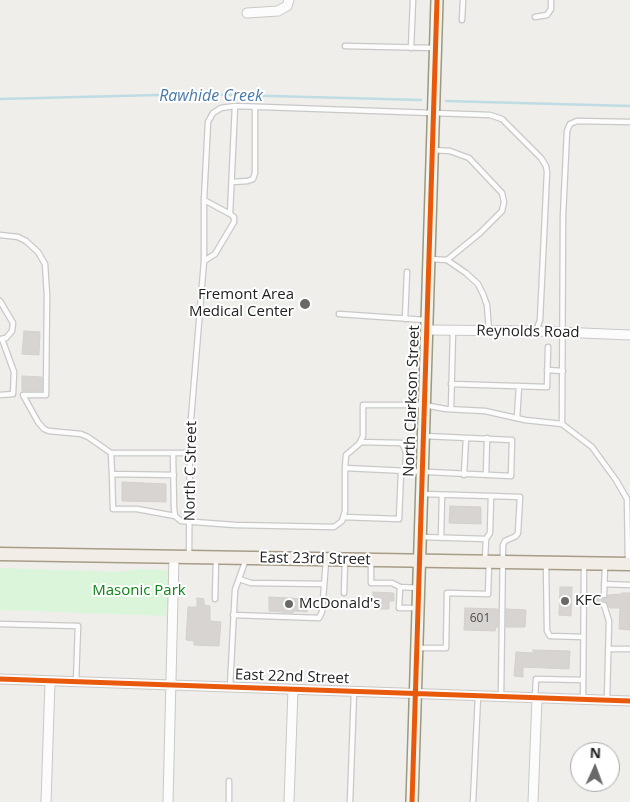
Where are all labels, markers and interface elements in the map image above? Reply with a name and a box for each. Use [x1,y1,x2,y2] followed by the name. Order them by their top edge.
[159,86,263,106] water label: Rawhide Creek
[189,286,294,321] place label: Fremont Area Medical Center
[298,297,312,311] marker: Fremont Area Medical Center
[476,322,580,342] street label: Reynolds Road
[400,325,424,477] street label: North Clarkson Street
[181,421,201,521] street label: North C Street
[259,549,371,569] street label: East 23rd Street
[92,582,186,600] park label: Masonic Park
[575,592,601,610] place label: KFC
[299,595,381,613] place label: McDonald's
[559,595,571,607] marker: KFC
[283,598,295,610] marker: McDonald's
[470,612,490,626] house number: 601
[235,666,349,688] street label: East 22nd Street
[570,742,620,792] north arrow
[589,743,602,762] text: N

